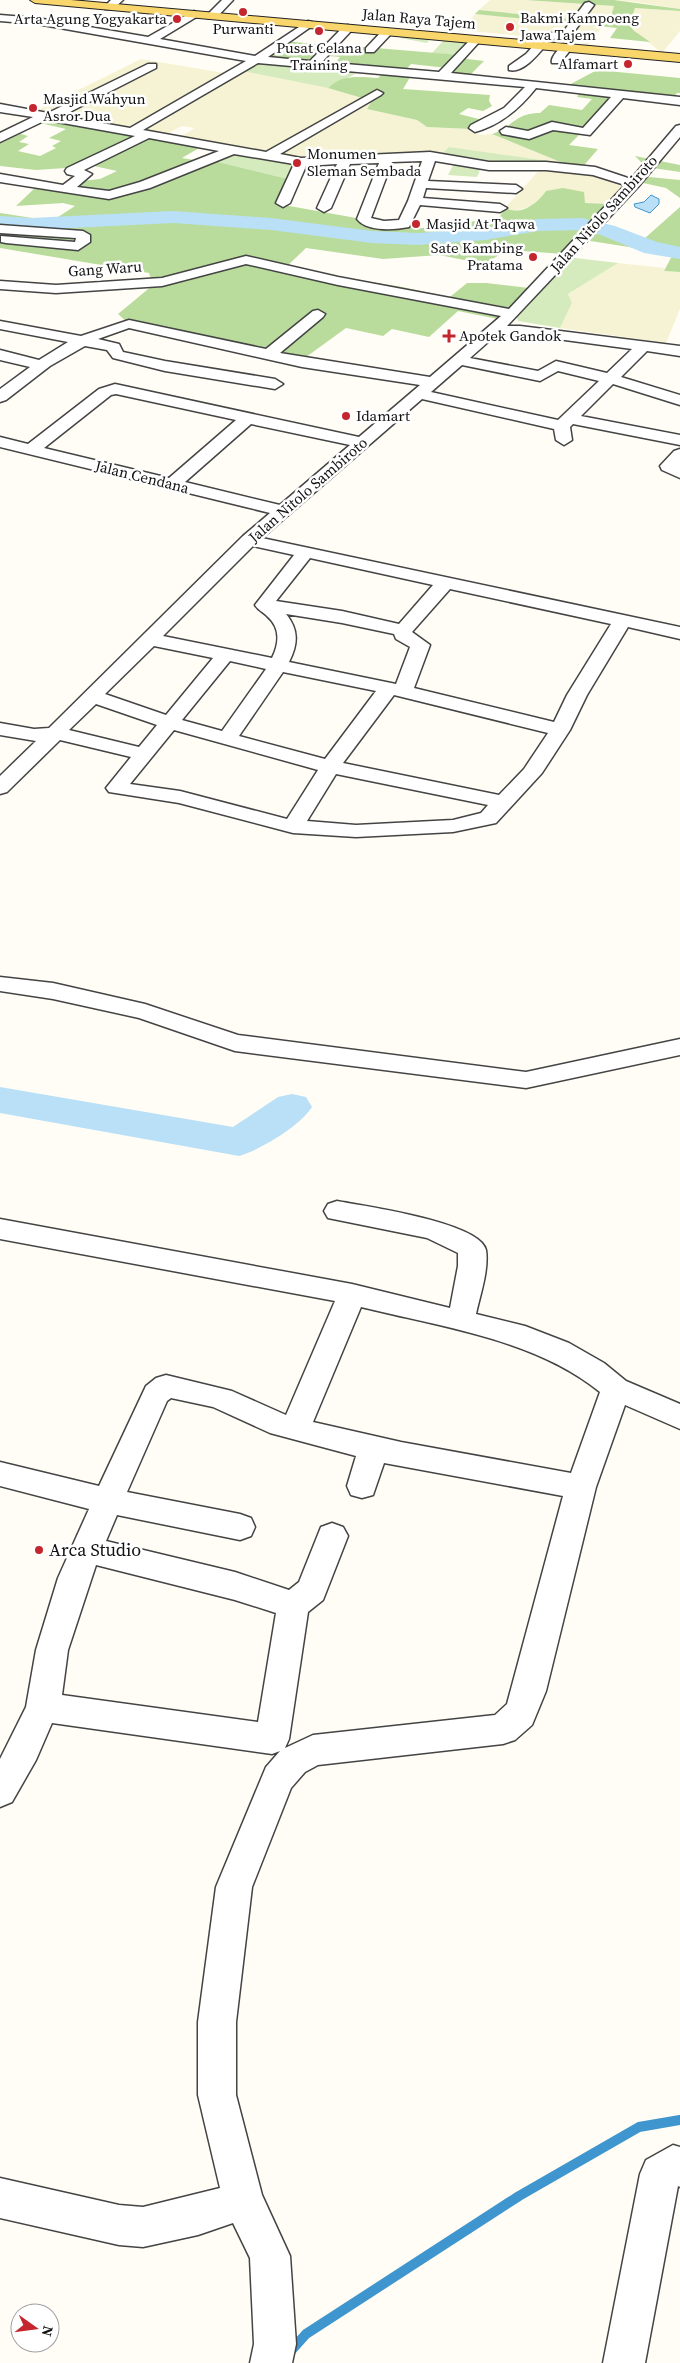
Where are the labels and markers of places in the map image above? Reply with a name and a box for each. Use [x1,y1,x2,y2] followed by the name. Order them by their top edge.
[237,6,249,18] marker: Purwanti
[519,7,639,45] place label: Bakmi Kampoeng Jawa Tajem
[14,8,167,29] place label: Arta Agung Yogyakarta
[171,13,183,25] marker: Arta Agung Yogyakarta
[212,18,274,39] place label: Purwanti
[504,21,516,33] marker: Bakmi Kampoeng Jawa Tajem
[313,25,325,37] marker: Pusat Celana Training
[276,37,362,75] place label: Pusat Celana Training
[558,53,618,74] place label: Alfamart
[622,58,634,70] marker: Alfamart
[43,88,146,126] place label: Masjid Wahyun Asror Dua
[27,102,39,114] marker: Masjid Wahyun Asror Dua
[307,143,422,181] place label: Monumen Sleman Sembada
[291,157,303,169] marker: Monumen Sleman Sembada
[426,213,535,234] place label: Masjid At Taqwa
[410,218,422,230] marker: Masjid At Taqwa
[431,237,523,275] place label: Sate Kambing Pratama
[527,251,539,263] marker: Sate Kambing Pratama
[459,325,562,346] place label: Apotek Gandok
[443,330,455,342] marker: Apotek Gandok
[356,405,410,426] place label: Idamart
[340,410,352,422] marker: Idamart
[49,1537,141,1562] place label: Arca Studio
[33,1544,45,1556] marker: Arca Studio

